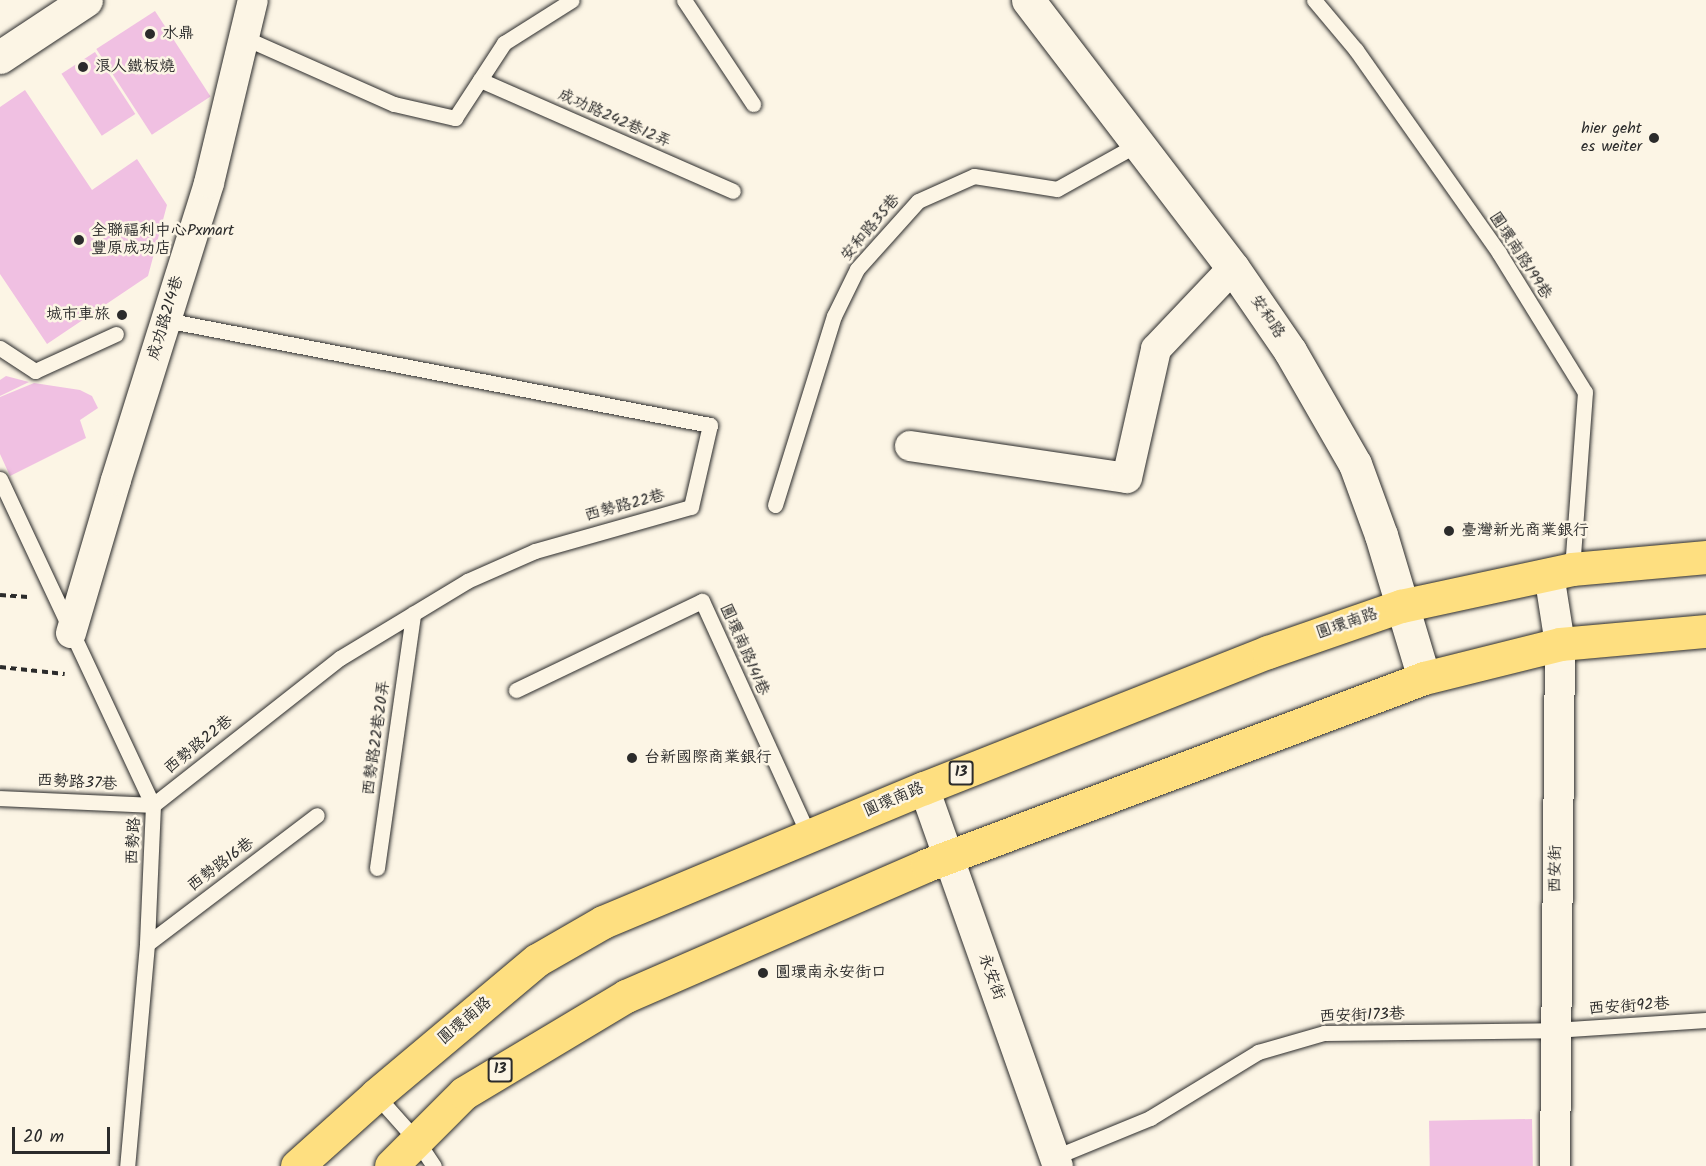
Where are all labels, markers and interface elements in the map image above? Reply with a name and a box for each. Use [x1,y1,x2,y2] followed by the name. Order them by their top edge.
[162,24,194,44] place label: 水鼎
[143,27,157,41] marker: 水鼎
[95,57,175,77] place label: 浪人鐵板燒
[76,60,90,74] marker: 浪人鐵板燒
[554,85,674,153] street label: 成功路242巷12弄
[1581,119,1642,157] place label: hier geht es weiter
[1647,131,1661,145] marker: hier geht es weiter
[837,191,905,265] street label: 安和路35巷
[1485,209,1555,303] street label: 圓環南路199巷
[91,221,234,259] place label: 全聯福利中心Pxmart 豐原成功店
[72,233,86,247] marker: 全聯福利中心Pxmart 豐原成功店
[144,274,188,362] street label: 成功路214巷
[1246,292,1288,342] street label: 安和路
[46,305,110,325] place label: 城市車旅
[115,308,129,322] marker: 城市車旅
[583,486,667,526] street label: 西勢路22巷
[1461,521,1589,541] place label: 臺灣新光商業銀行
[1442,524,1456,538] marker: 臺灣新光商業銀行
[715,601,773,699] street label: 圓環南路141巷
[1314,605,1380,643] street label: 圓環南路
[359,679,395,797] street label: 西勢路22巷20弄
[161,712,237,778] street label: 西勢路22巷
[644,748,772,768] place label: 台新國際商業銀行
[625,751,639,765] marker: 台新國際商業銀行
[948,761,974,785] road number: 13
[36,771,118,795] street label: 西勢路37巷
[861,779,927,821] street label: 圓環南路
[123,817,145,865] street label: 西勢路
[184,834,258,896] street label: 西勢路16巷
[1546,845,1566,893] street label: 西安街
[974,951,1008,1003] street label: 永安街
[775,963,887,983] place label: 圓環南永安街口
[756,966,770,980] marker: 圓環南永安街口
[434,993,496,1049] street label: 圓環南路
[1588,995,1670,1019] street label: 西安街92巷
[1319,1005,1405,1027] street label: 西安街173巷
[486,1058,514,1082] road number: 13
[15,1115,112,1153] scale bar
[23,1123,64,1152] text: 20 m

